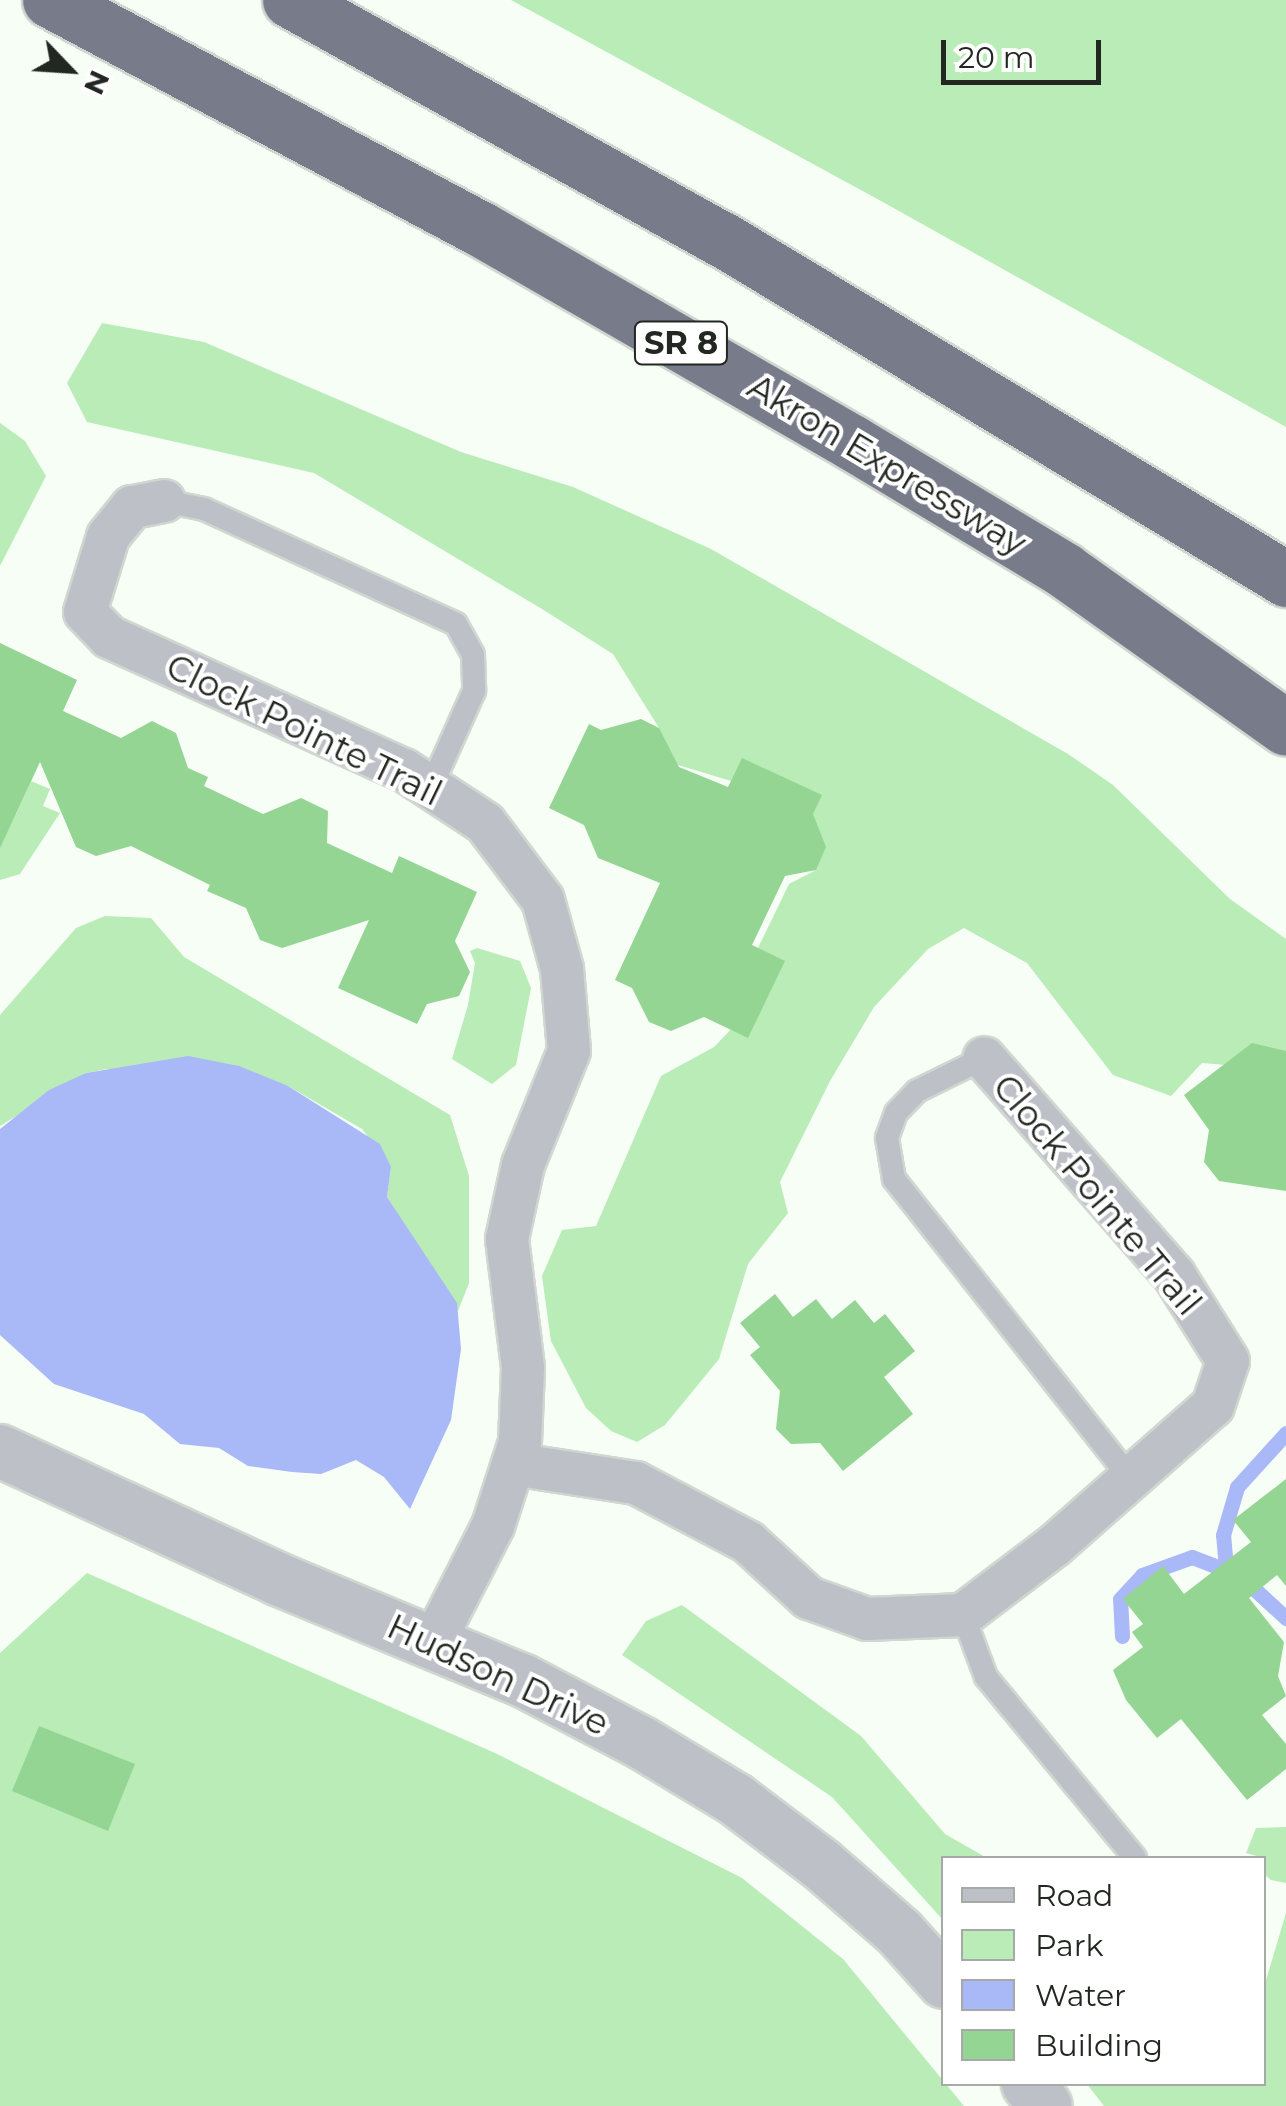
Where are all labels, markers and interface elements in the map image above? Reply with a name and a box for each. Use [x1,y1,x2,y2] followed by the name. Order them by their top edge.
[20,20,120,120] north arrow
[946,20,1106,82] scale bar
[958,39,1035,76] text: 20 m
[77,65,117,100] text: N
[634,316,728,370] road number: SR 8
[740,365,1034,565] street label: Akron Expressway
[160,645,448,815] street label: Clock Pointe Trail
[984,1066,1210,1324] street label: Clock Pointe Trail
[381,1605,615,1745] street label: Hudson Drive
[941,1856,1266,2086] legend
[1035,1877,1113,1914] text: Road
[1035,1927,1104,1964] text: Park
[1035,1977,1126,2014] text: Water
[1035,2027,1163,2064] text: Building

